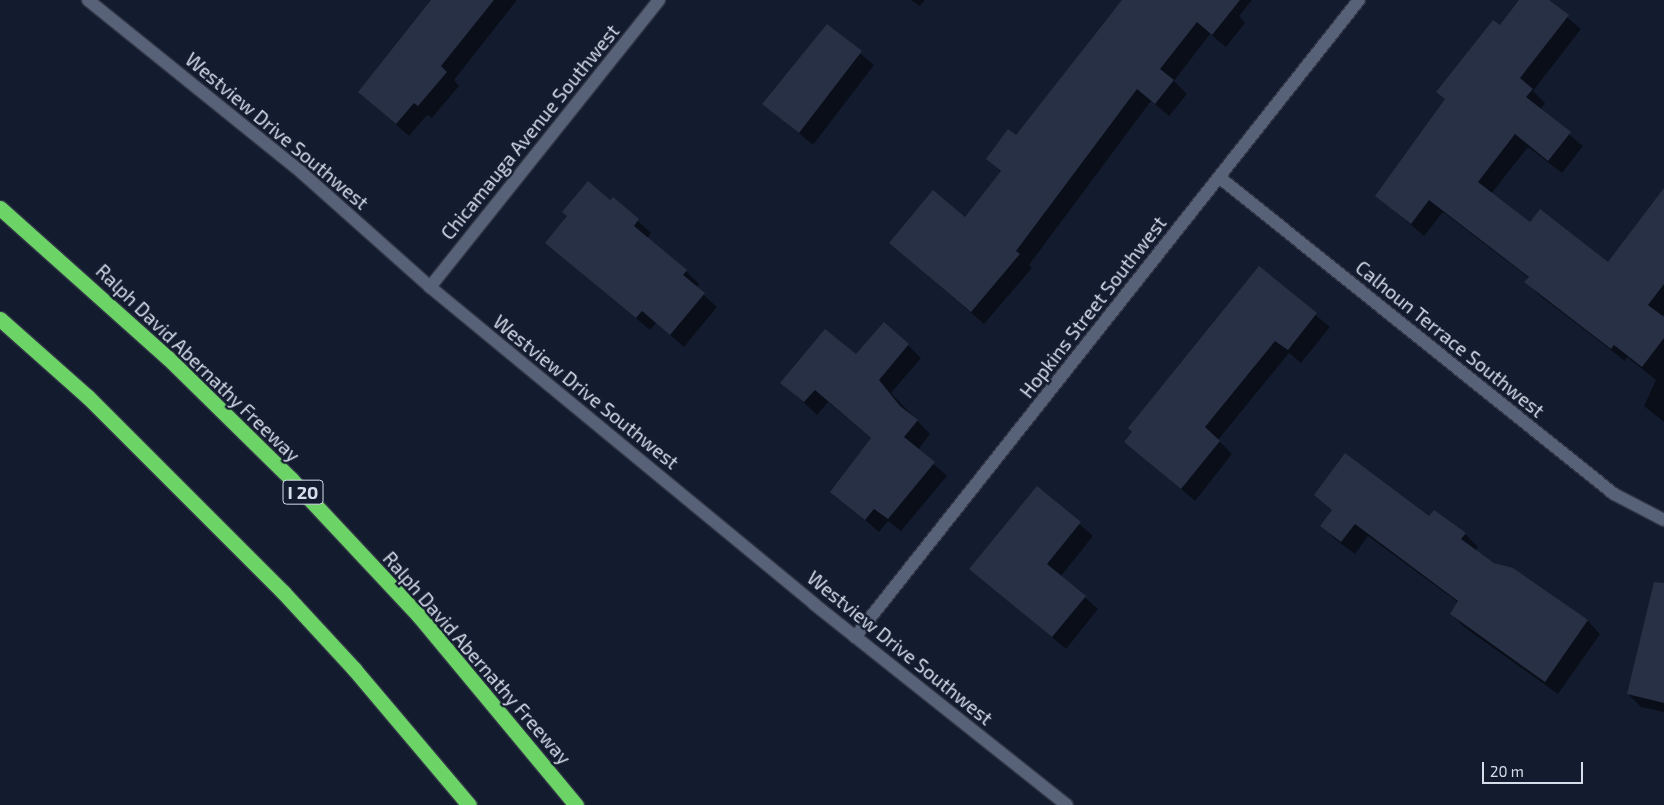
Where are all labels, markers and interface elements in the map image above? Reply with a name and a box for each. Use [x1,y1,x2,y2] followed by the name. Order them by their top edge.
[436,20,624,244] street label: Chicamauga Avenue Southwest
[181,48,373,214] street label: Westview Drive Southwest
[1015,212,1171,402] street label: Hopkins Street Southwest
[1351,256,1549,422] street label: Calhoun Terrace Southwest
[91,259,305,467] street label: Ralph David Abernathy Freeway
[489,310,683,474] street label: Westview Drive Southwest
[282,477,324,508] road number: I 20
[378,547,576,769] street label: Ralph David Abernathy Freeway
[803,566,997,730] street label: Westview Drive Southwest
[1484,752,1585,784] scale bar
[1490,762,1524,780] text: 20 m

